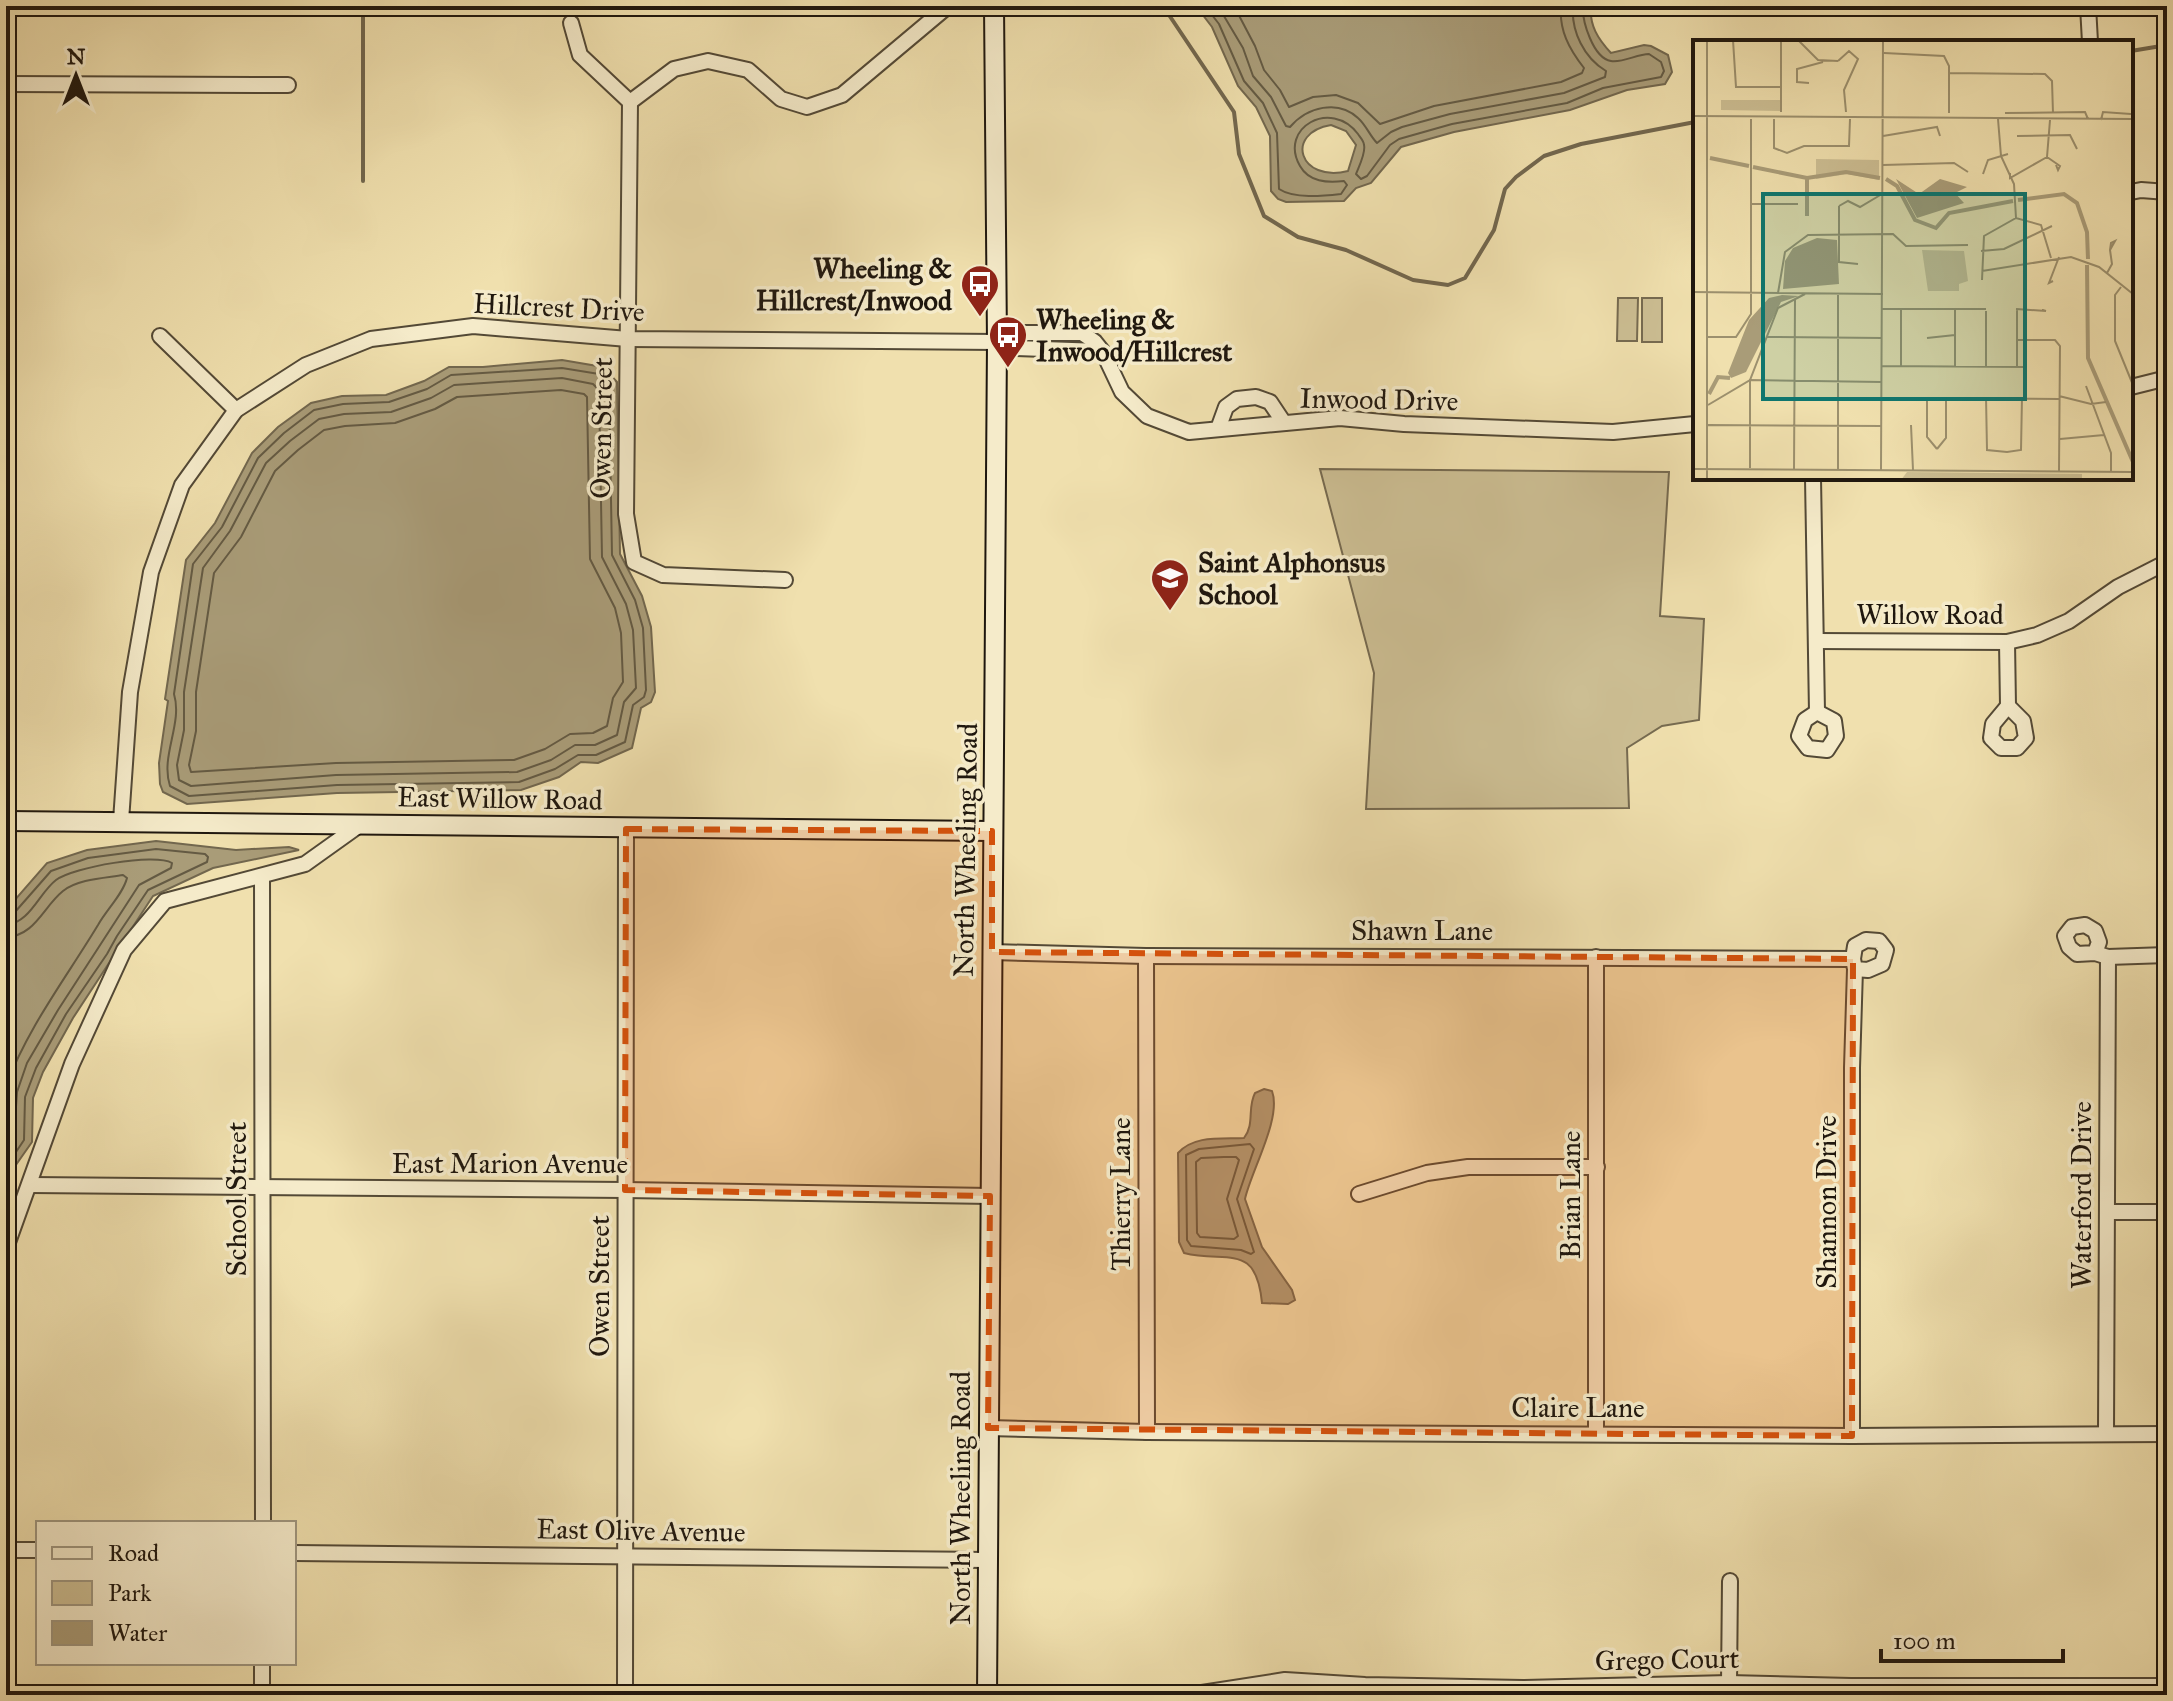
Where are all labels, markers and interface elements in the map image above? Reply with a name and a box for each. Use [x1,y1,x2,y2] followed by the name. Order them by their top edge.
[36,36,116,116] north arrow
[1693,40,2133,480] inset map
[67,43,86,70] text: N
[756,251,953,318] place label: Wheeling & Hillcrest/Inwood
[959,263,1001,318] bus stop icon: Wheeling & Hillcrest/Inwood
[472,286,646,329] street label: Hillcrest Drive
[1036,302,1232,369] place label: Wheeling & Inwood/Hillcrest
[987,314,1029,369] bus stop icon: Wheeling & Inwood/Hillcrest
[583,357,620,499] street label: Owen Street
[1299,381,1459,418] street label: Inwood Drive
[1198,545,1385,612] place label: Saint Alphonsus School
[1149,557,1191,612] school or university icon: Saint Alphonsus School
[1856,597,2004,632] street label: Willow Road
[946,723,985,977] street label: North Wheeling Road
[397,779,603,818] street label: East Willow Road
[1351,913,1493,948] street label: Shawn Lane
[2064,1101,2099,1289] street label: Waterford Drive
[1809,1115,1844,1289] street label: Shannon Drive
[1103,1117,1138,1271] street label: Thierry Lane
[219,1121,254,1277] street label: School Street
[1553,1131,1588,1259] street label: Brian Lane
[392,1146,628,1181] street label: East Marion Avenue
[582,1215,617,1357] street label: Owen Street
[943,1371,978,1625] street label: North Wheeling Road
[1511,1390,1645,1425] street label: Claire Lane
[536,1511,746,1550] street label: East Olive Avenue
[36,1521,296,1665] legend
[108,1538,159,1568] text: Road
[108,1578,152,1608] text: Park
[1881,1613,2063,1663] scale bar
[108,1618,167,1648] text: Water
[1893,1626,1956,1656] text: 100 m
[1594,1641,1740,1678] street label: Grego Court

